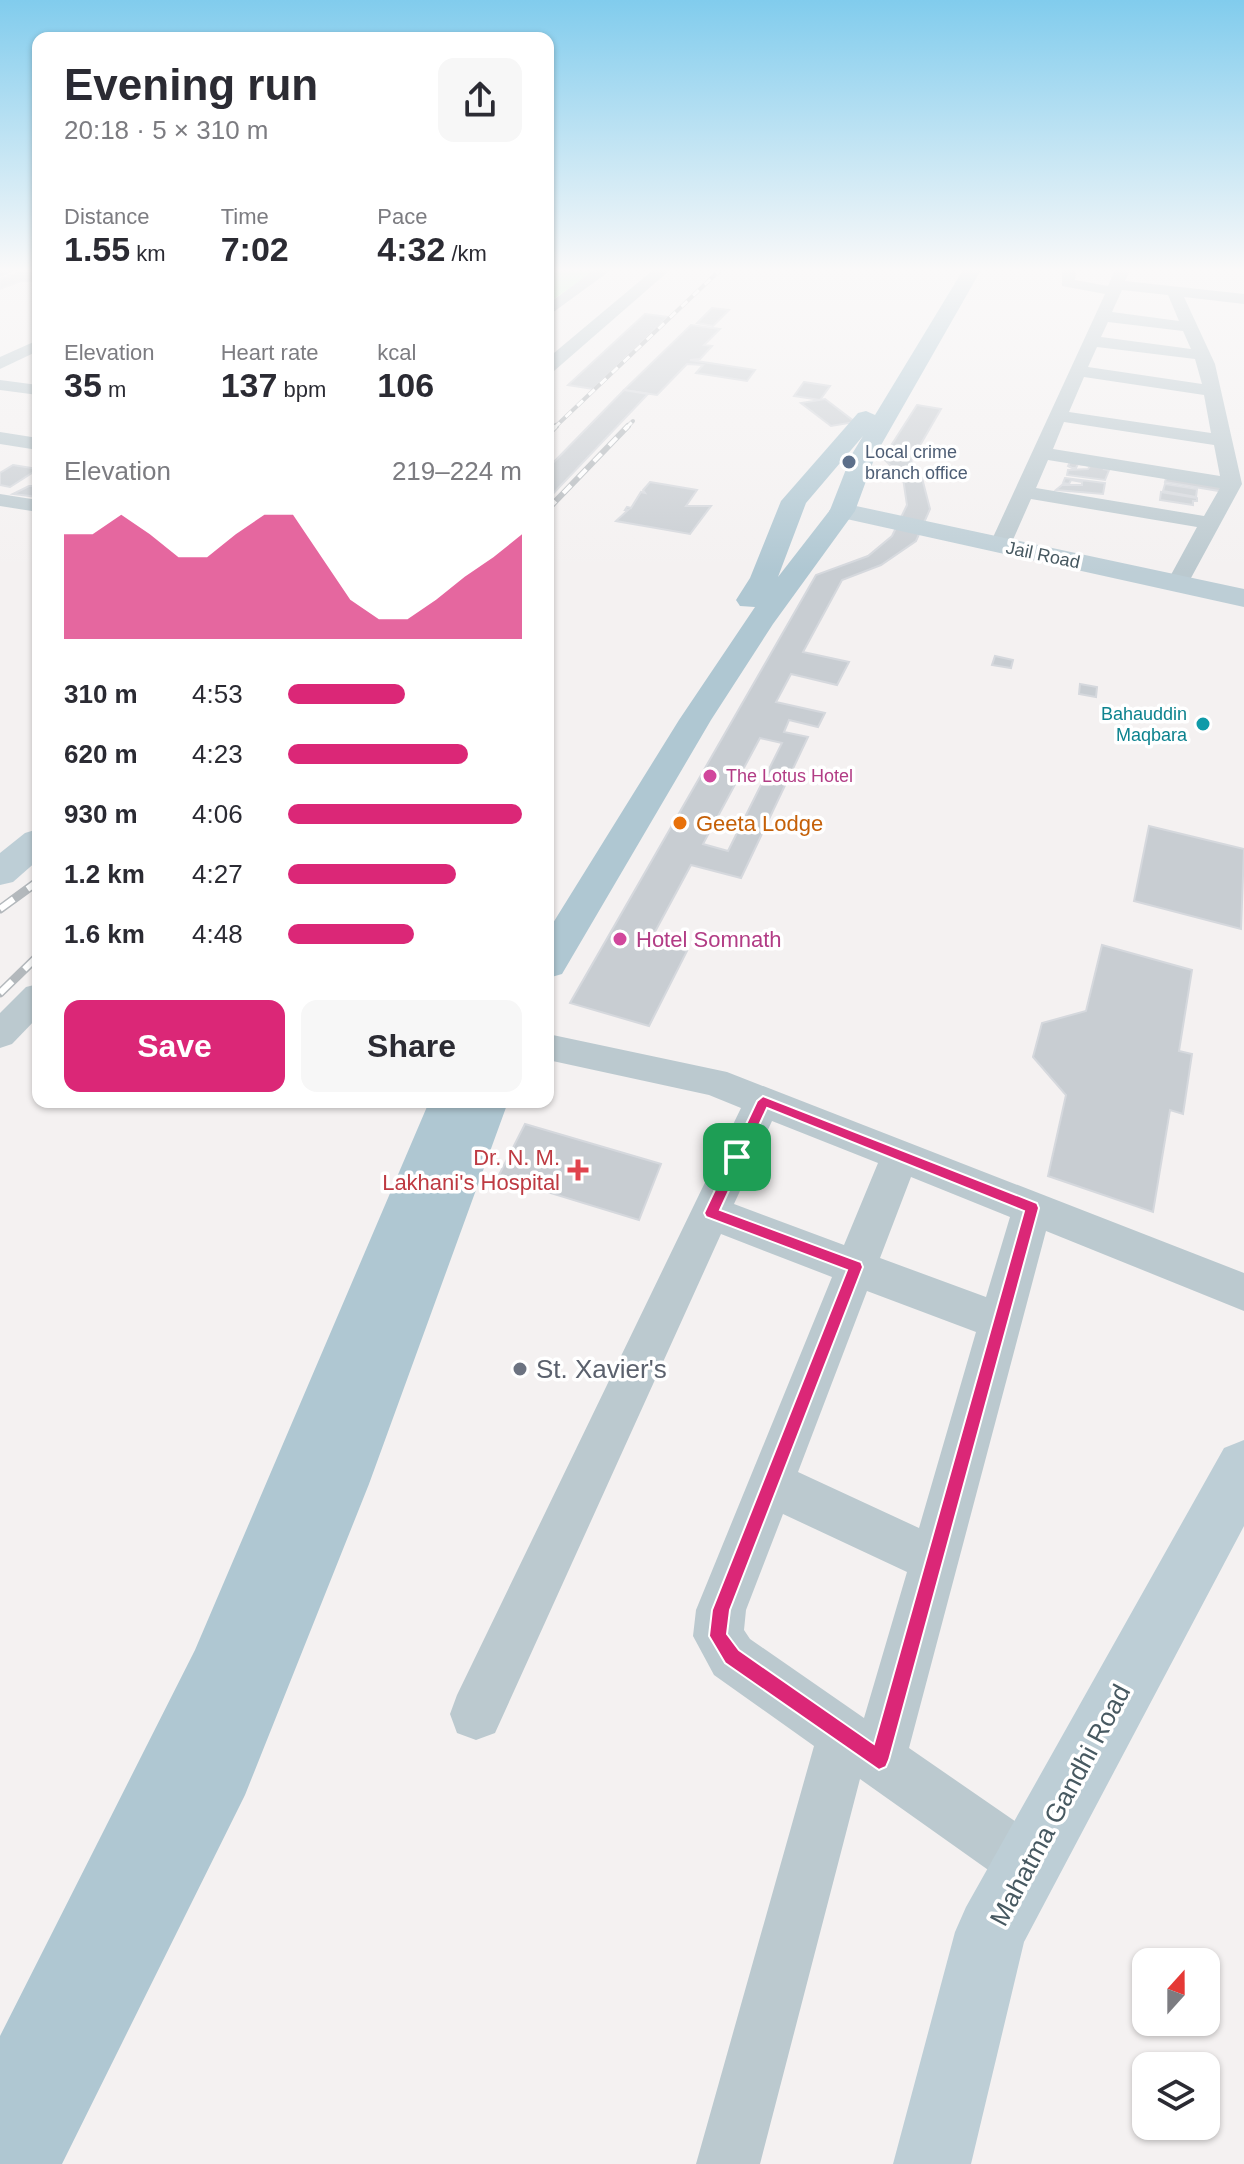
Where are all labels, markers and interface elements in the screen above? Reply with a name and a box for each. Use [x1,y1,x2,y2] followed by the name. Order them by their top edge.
[438,58,522,142] button: share
[64,60,318,109] text: Evening run
[64,115,269,145] text: 20:18 · 5 × 310 m
[64,204,150,229] text: Distance
[221,204,269,229] text: Time
[377,204,427,229] text: Pace
[64,230,130,268] text: 1.55
[221,230,289,268] text: 7:02
[377,230,445,268] text: 4:32
[130,241,166,266] text: km
[445,241,487,266] text: /km
[64,340,155,365] text: Elevation
[221,340,318,365] text: Heart rate
[377,340,416,365] text: kcal
[64,366,102,404] text: 35
[221,366,277,404] text: 137
[377,366,434,404] text: 106
[102,377,126,402] text: m
[277,377,326,402] text: bpm
[865,442,968,483] place label: Local crime branch office
[840,453,858,471] marker: Local crime branch office
[64,456,171,486] text: Elevation
[392,456,522,486] text: 219–224 m
[1004,537,1082,573] street label: Jail Road
[64,679,138,709] text: 310 m
[192,679,243,709] text: 4:53
[1101,704,1188,745] place label: Bahauddin Maqbara
[1194,715,1212,733] marker: Bahauddin Maqbara
[64,739,138,769] text: 620 m
[192,739,243,769] text: 4:23
[726,766,853,786] place label: The Lotus Hotel
[701,767,719,785] marker: The Lotus Hotel
[64,799,138,829] text: 930 m
[192,799,243,829] text: 4:06
[696,811,823,836] place label: Geeta Lodge
[671,814,689,832] marker: Geeta Lodge
[64,859,145,889] text: 1.2 km
[192,859,243,889] text: 4:27
[64,919,145,949] text: 1.6 km
[192,919,243,949] text: 4:48
[636,927,782,952] place label: Hotel Somnath
[611,930,629,948] marker: Hotel Somnath
[64,1000,285,1092] button: Save
[301,1000,522,1092] button: Share
[703,1123,771,1191] pin
[715,1135,759,1179] icon: arrive
[382,1145,560,1195] place label: Dr. N. M. Lakhani's Hospital
[567,1159,589,1181] marker: Dr. N. M. Lakhani's Hospital
[536,1354,667,1384] place label: St. Xavier's
[511,1360,529,1378] marker: St. Xavier's
[984,1679,1136,1931] street label: Mahatma Gandhi Road
[1132,1948,1220,2036] north arrow
[1132,1948,1220,2140] map controls
[1132,2052,1220,2140] button: layers

